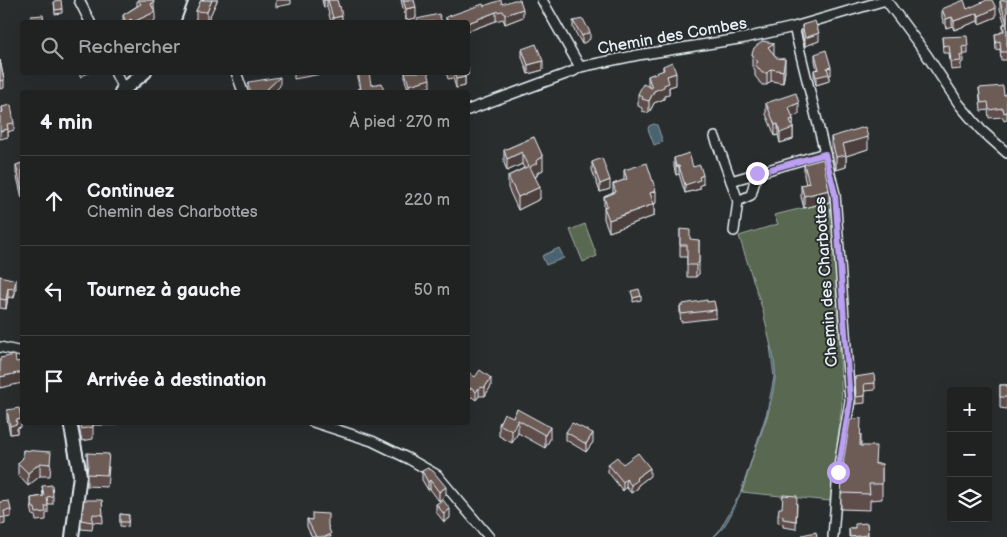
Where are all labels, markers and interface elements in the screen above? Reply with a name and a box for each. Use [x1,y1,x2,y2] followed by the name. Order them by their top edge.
[596,14,748,59] street label: Chemin des Combes
[20,20,470,75] search box
[38,34,66,62] icon: search
[78,36,180,59] text: Rechercher
[40,110,93,135] text: 4 min
[350,113,450,132] text: À pied · 270 m
[746,162,769,185] route end
[87,180,174,203] text: Continuez
[40,187,68,215] icon: ahead
[404,191,450,210] text: 220 m
[811,196,842,368] street label: Chemin des Charbottes
[87,203,258,222] text: Chemin des Charbottes
[40,277,68,305] icon: left
[87,279,241,302] text: Tournez à gauche
[414,281,450,300] text: 50 m
[40,367,68,395] icon: arrive
[87,369,266,392] text: Arrivée à destination
[947,387,992,522] map controls
[947,387,992,432] button: +
[947,432,992,477] button: −
[827,461,850,484] route start
[947,477,992,522] button: layers

